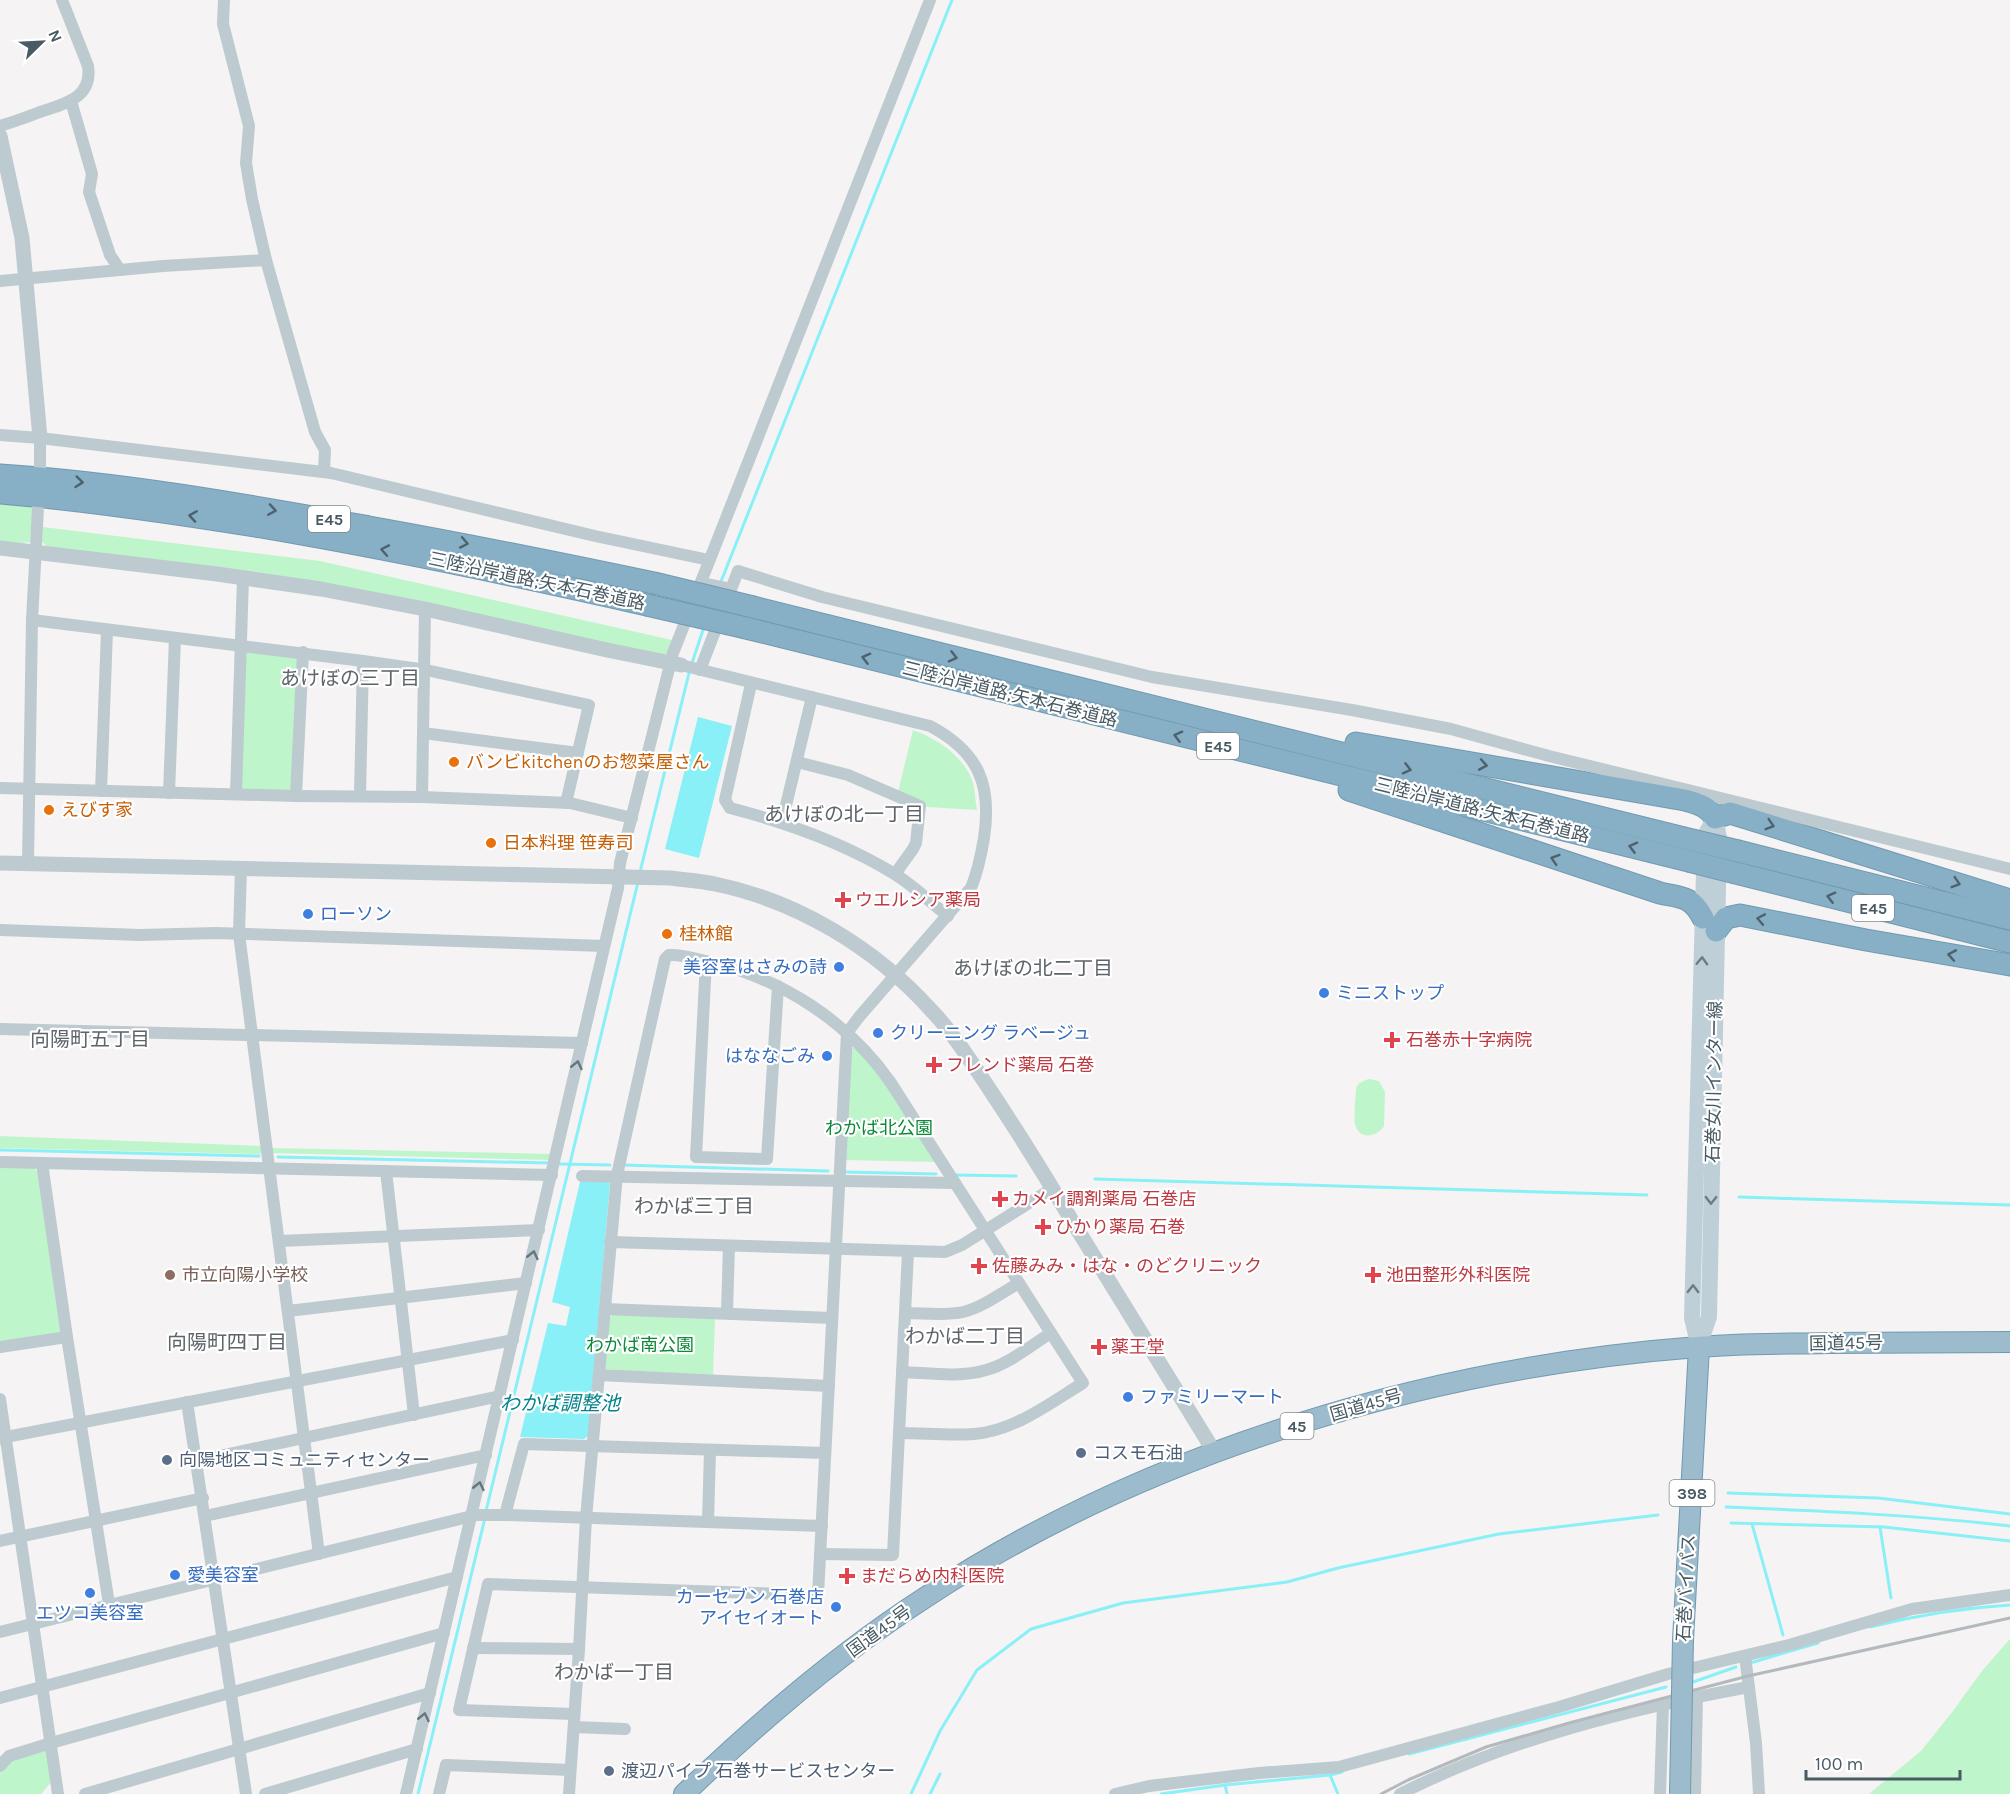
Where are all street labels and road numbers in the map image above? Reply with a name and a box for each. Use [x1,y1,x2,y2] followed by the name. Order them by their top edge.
[308,506,350,532] road number: E45
[427,547,647,615] street label: 三陸沿岸道路;矢本石巻道路
[900,657,1120,731] street label: 三陸沿岸道路;矢本石巻道路
[1197,733,1239,759] road number: E45
[1372,773,1592,847] street label: 三陸沿岸道路;矢本石巻道路
[1852,895,1894,921] road number: E45
[1702,1001,1726,1163] street label: 石巻女川インター線
[1809,1331,1883,1355] street label: 国道45号
[1327,1384,1405,1426] street label: 国道45号
[1280,1413,1314,1439] road number: 45
[1670,1480,1714,1506] road number: 398
[1672,1534,1700,1642] street label: 石巻バイパス
[843,1600,915,1662] street label: 国道45号

